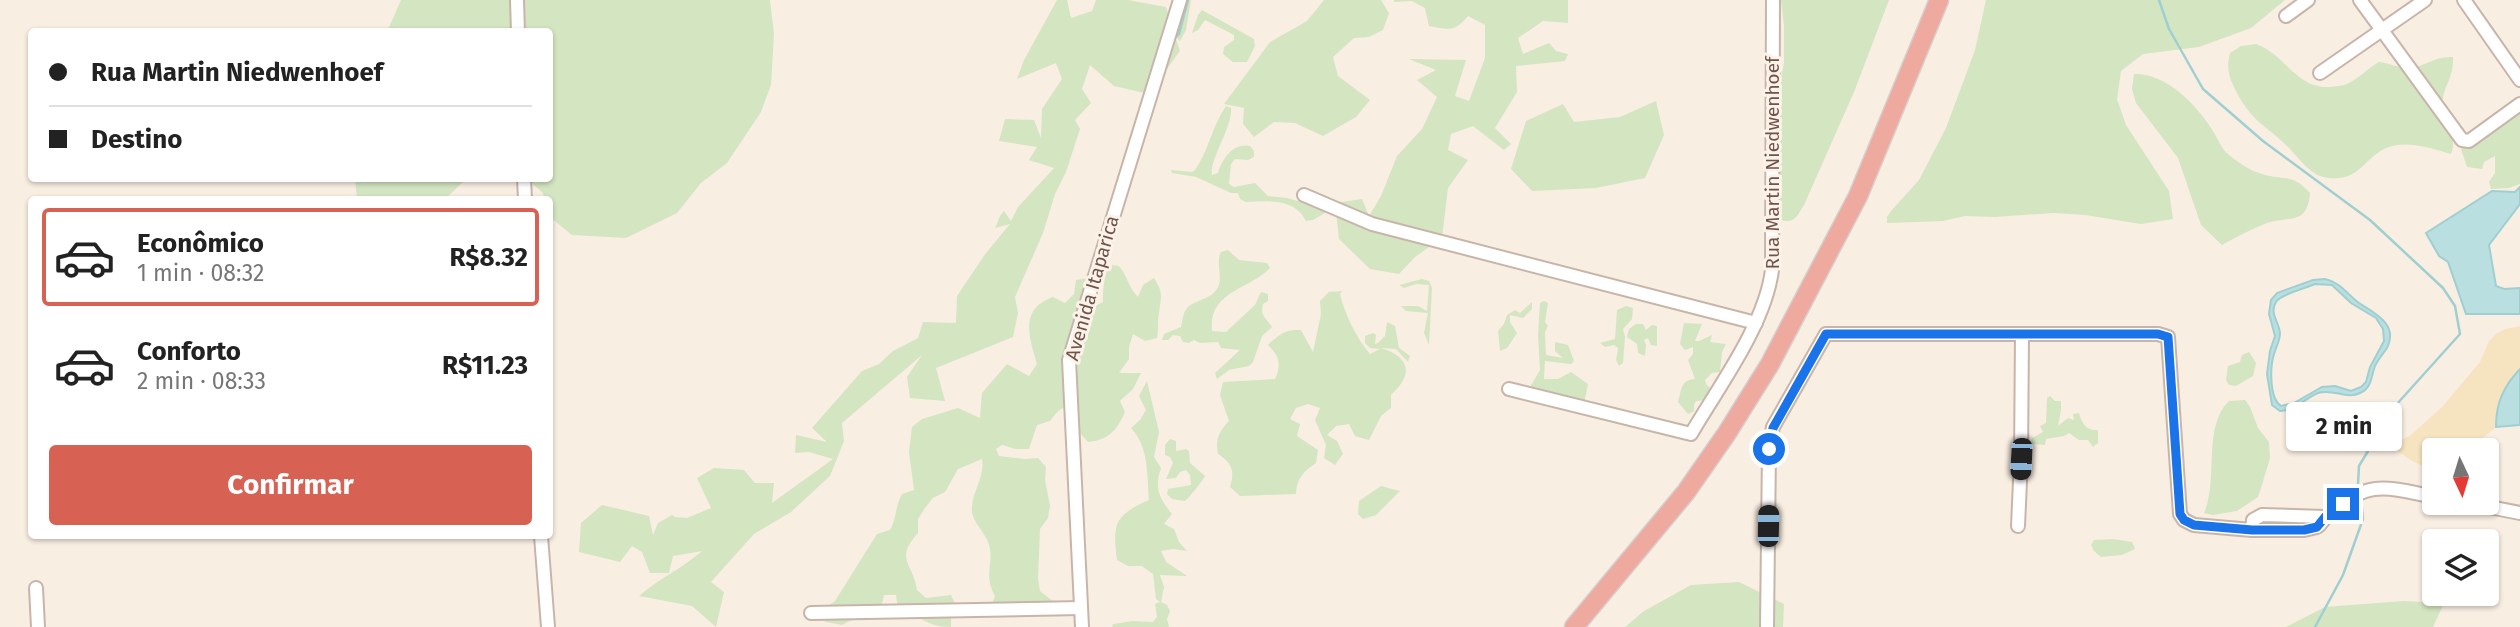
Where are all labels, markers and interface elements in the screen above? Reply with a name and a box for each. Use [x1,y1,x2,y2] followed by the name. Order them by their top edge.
[1761,55,1784,269] street label: Rua Martin Niedwenhoef
[91,57,383,88] text: Rua Martin Niedwenhoef
[91,124,182,155] text: Destino
[1060,213,1124,363] street label: Avenida Itaparica
[53,226,116,289] icon: car
[137,228,264,259] text: Econômico
[449,242,528,273] text: R$8.32
[137,259,264,287] text: 1 min · 08:32
[53,334,116,397] icon: car
[137,336,241,367] text: Conforto
[442,350,528,381] text: R$11.23
[137,367,266,395] text: 2 min · 08:33
[2285,402,2401,452] callout: 2 min
[2316,412,2372,440] text: 2 min
[1753,433,1785,465] route start
[2010,437,2033,481] car
[2422,438,2499,514] north arrow
[2422,438,2499,606] map controls
[49,445,532,525] button: Confirmar
[2327,488,2359,520] route end
[1758,505,1779,547] car
[2422,529,2499,606] button: layers

